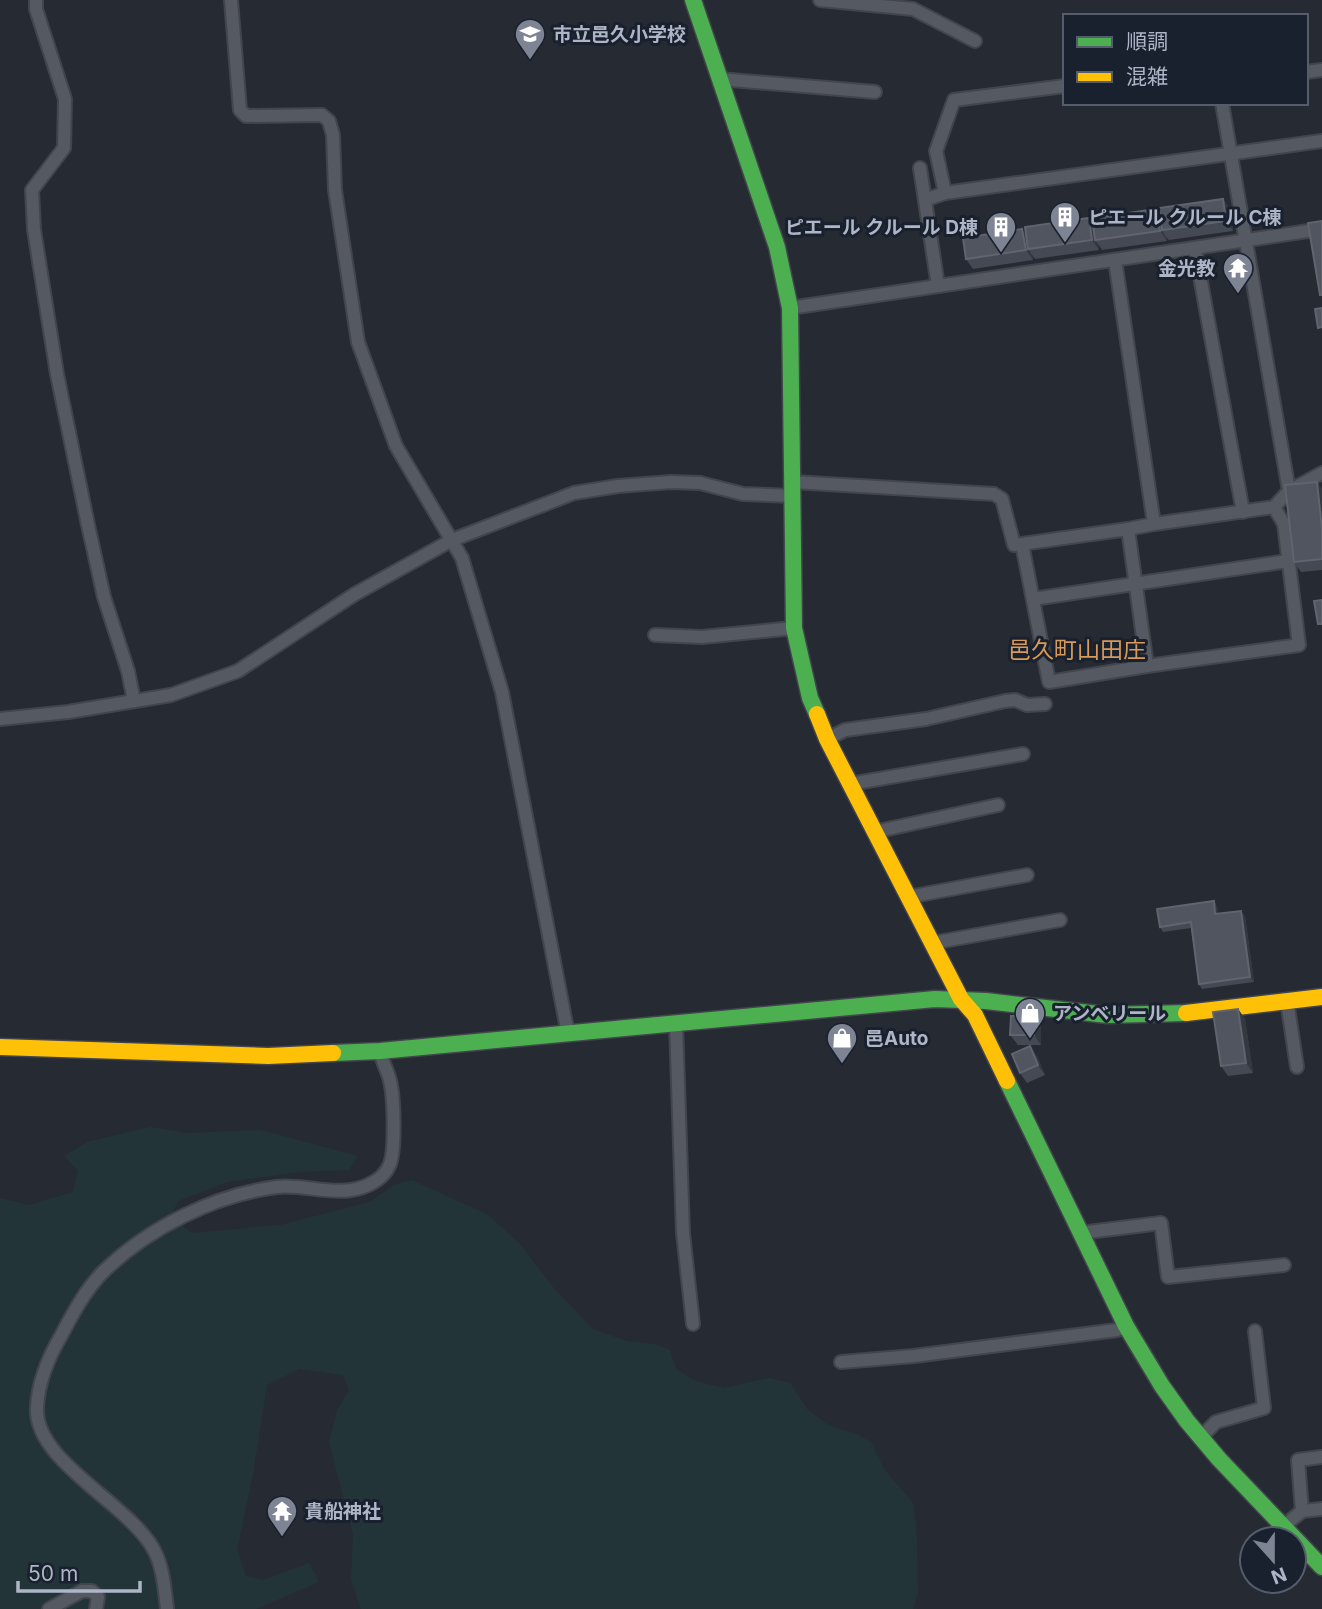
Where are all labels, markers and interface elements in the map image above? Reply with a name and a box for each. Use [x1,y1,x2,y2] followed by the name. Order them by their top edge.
[1063,14,1308,105] legend
[513,17,547,61] school or university icon: 市立邑久小学校
[553,23,686,46] place label: 市立邑久小学校
[1126,29,1168,54] text: 順調
[1126,64,1168,89] text: 混雑
[1048,200,1082,244] building icon: ピエール クルール C棟
[1088,206,1282,229] place label: ピエール クルール C棟
[984,210,1018,254] building icon: ピエール クルール D棟
[785,216,978,239] place label: ピエール クルール D棟
[1221,251,1255,295] temple icon: 金光教
[1158,257,1216,280] place label: 金光教
[1008,636,1146,664] district label: 邑久町山田庄
[1013,996,1047,1040] shop icon: アンベリール
[1053,1002,1166,1025] place label: アンベリール
[825,1021,859,1065] shop icon: 邑Auto
[865,1027,928,1050] place label: 邑Auto
[265,1494,299,1538] temple icon: 貴船神社
[305,1500,381,1523] place label: 貴船神社
[1238,1525,1308,1595] north arrow
[18,1550,140,1594] scale bar
[28,1561,78,1586] text: 50 m
[1268,1562,1290,1589] text: N

